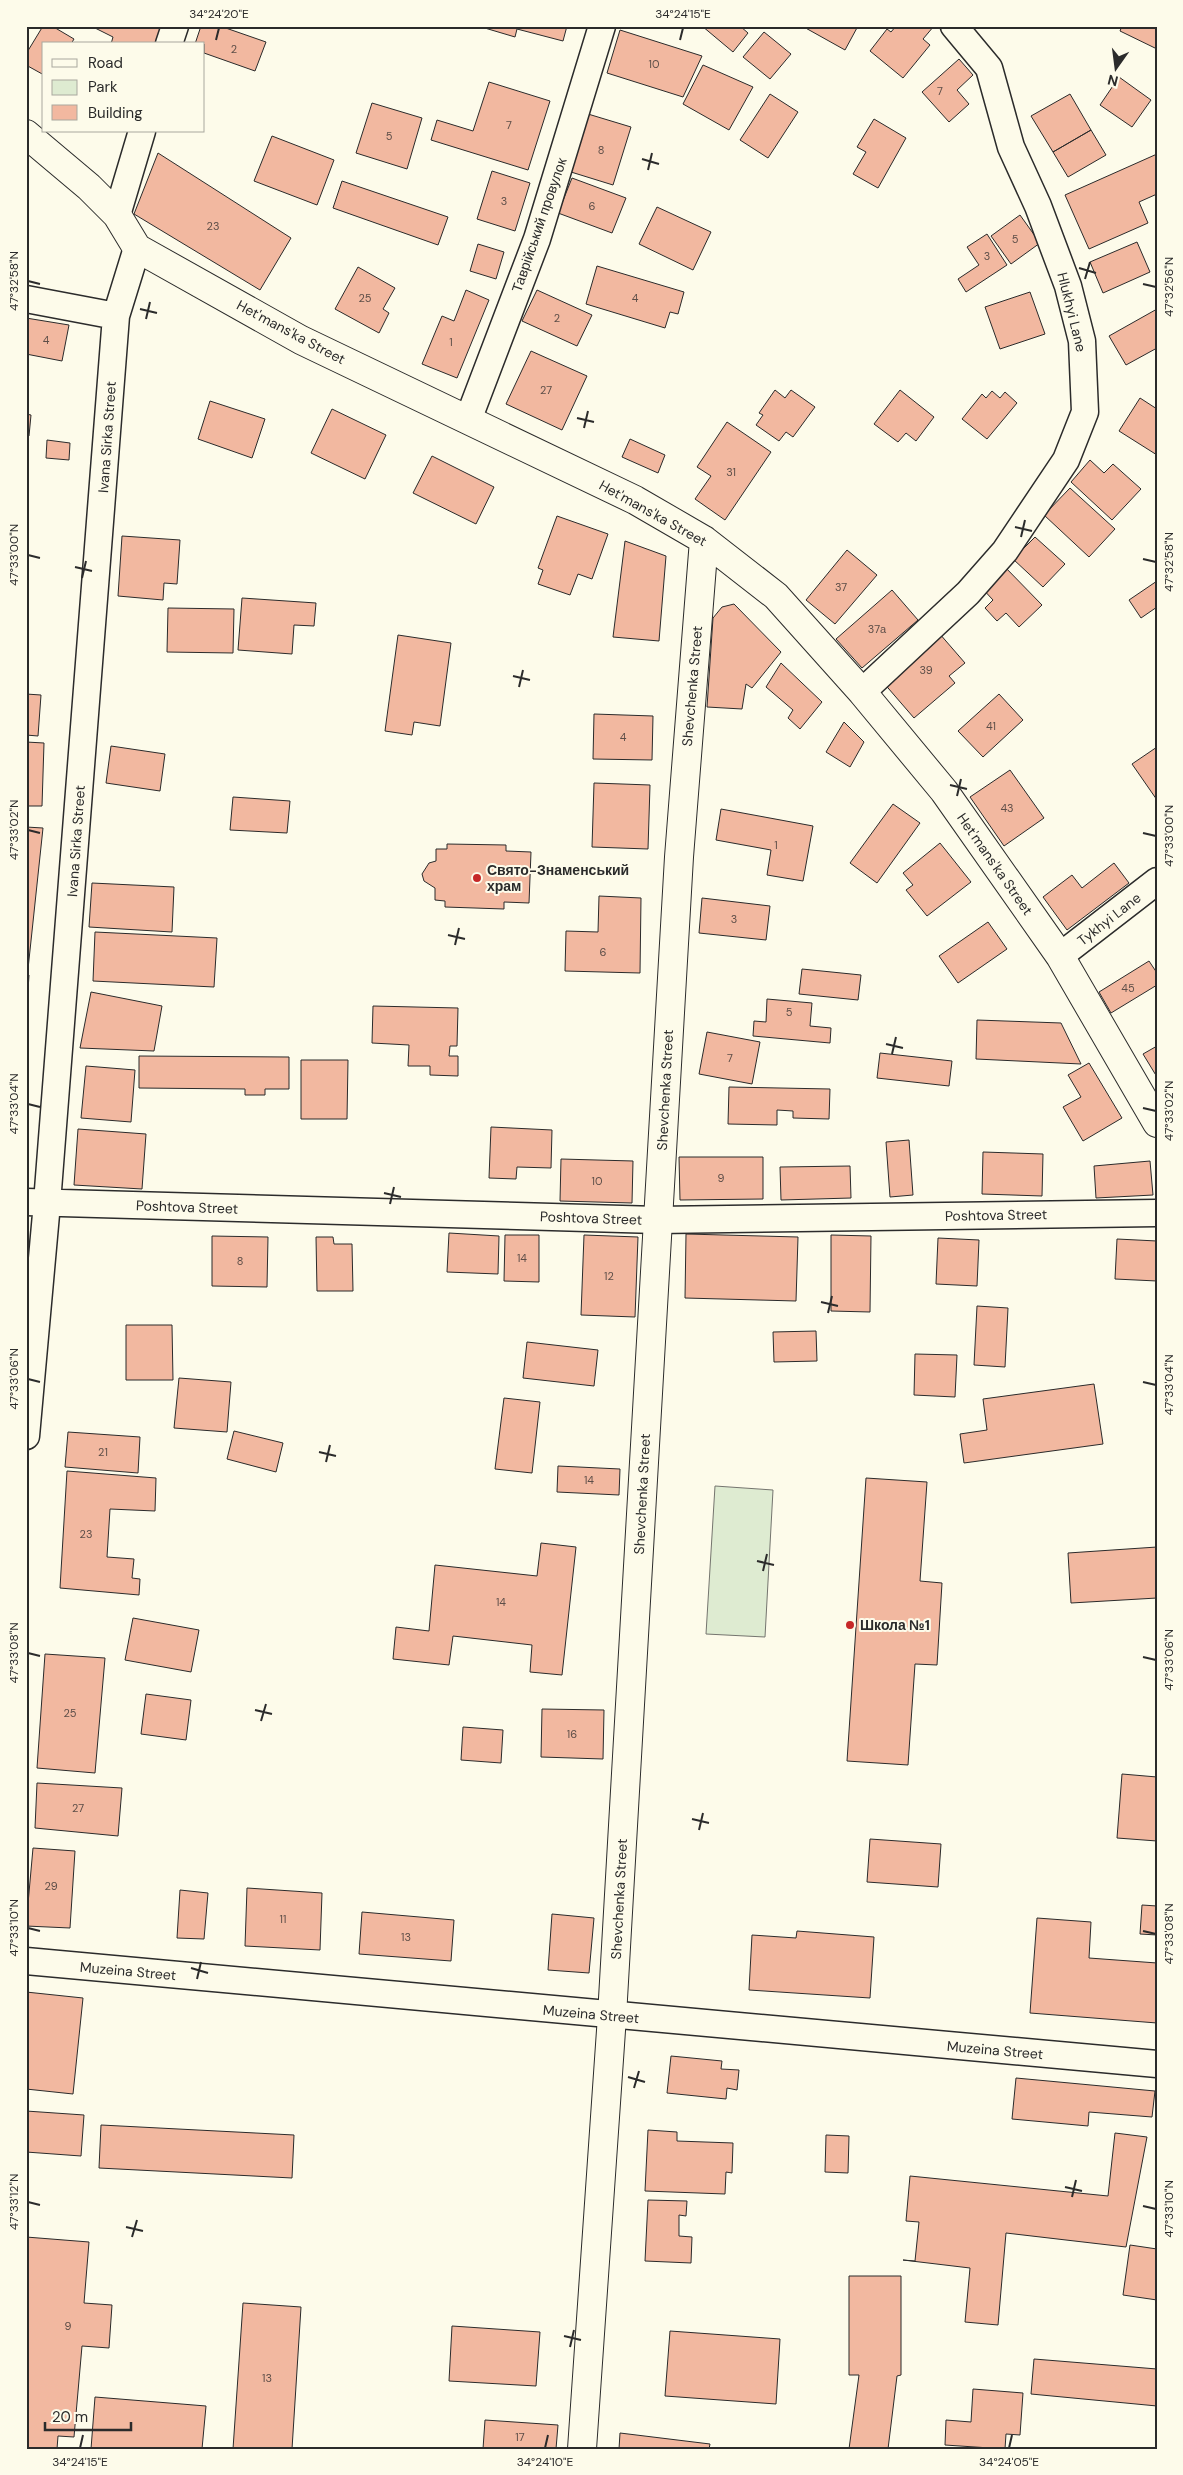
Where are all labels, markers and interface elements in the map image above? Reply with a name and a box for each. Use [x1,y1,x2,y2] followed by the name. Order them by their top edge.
[189,6,249,22] text: 34°24'20"E
[655,6,711,22] text: 34°24'15"E
[42,42,205,132] legend
[231,42,237,56] house number: 2
[1090,42,1140,92] north arrow
[88,53,123,73] text: Road
[649,57,659,71] house number: 10
[1106,71,1120,91] text: N
[88,77,118,97] text: Park
[937,84,943,98] house number: 7
[88,103,143,123] text: Building
[506,118,512,132] house number: 7
[386,129,393,143] house number: 5
[598,143,604,157] house number: 8
[508,155,571,295] street label: Таврійський провулок
[501,194,507,208] house number: 3
[589,199,596,213] house number: 6
[207,219,219,233] house number: 23
[1012,232,1019,246] house number: 5
[984,249,990,263] house number: 3
[6,251,22,311] text: 47°32'58"N
[1161,257,1177,317] text: 47°32'56"N
[1053,270,1091,354] street label: Hlukhyi Lane
[358,291,372,305] house number: 25
[632,291,639,305] house number: 4
[234,296,348,368] street label: Het'mans'ka Street
[554,311,560,325] house number: 2
[43,333,50,347] house number: 4
[449,335,453,349] house number: 1
[94,381,120,493] street label: Ivana Sirka Street
[540,383,552,397] house number: 27
[726,465,736,479] house number: 31
[596,476,710,550] street label: Het'mans'ka Street
[6,524,22,586] text: 47°33'00"N
[1161,532,1177,592] text: 47°32'58"N
[835,580,847,594] house number: 37
[868,622,887,636] house number: 37а
[678,625,706,747] street label: Shevchenka Street
[919,663,933,677] house number: 39
[986,719,996,733] house number: 41
[620,730,627,744] house number: 4
[63,785,89,897] street label: Ivana Sirka Street
[6,800,22,860] text: 47°33'02"N
[1000,801,1014,815] house number: 43
[1161,805,1177,867] text: 47°33'00"N
[953,810,1037,918] street label: Het'mans'ka Street
[774,838,778,852] house number: 1
[487,861,629,895] place label: Свято-Знаменський храм
[471,872,483,884] marker: Свято-Знаменський храм
[1074,889,1144,949] street label: Tykhyi Lane
[731,912,737,926] house number: 3
[600,945,607,959] house number: 6
[1121,981,1135,995] house number: 45
[786,1005,793,1019] house number: 5
[653,1029,677,1151] street label: Shevchenka Street
[727,1051,733,1065] house number: 7
[6,1073,22,1135] text: 47°33'04"N
[1161,1081,1177,1141] text: 47°33'02"N
[718,1171,725,1185] house number: 9
[592,1174,602,1188] house number: 10
[136,1196,238,1218] street label: Poshtova Street
[945,1205,1047,1225] street label: Poshtova Street
[540,1207,642,1229] street label: Poshtova Street
[517,1251,527,1265] house number: 14
[237,1254,243,1268] house number: 8
[604,1269,614,1283] house number: 12
[6,1348,22,1410] text: 47°33'06"N
[1161,1354,1177,1416] text: 47°33'04"N
[630,1433,654,1555] street label: Shevchenka Street
[98,1445,108,1459] house number: 21
[584,1473,594,1487] house number: 14
[80,1527,92,1541] house number: 23
[496,1595,506,1609] house number: 14
[860,1616,930,1634] place label: Школа №1
[844,1619,856,1631] marker: Школа №1
[6,1622,22,1684] text: 47°33'08"N
[1161,1629,1177,1691] text: 47°33'06"N
[63,1706,77,1720] house number: 25
[567,1727,577,1741] house number: 16
[72,1801,84,1815] house number: 27
[607,1838,631,1960] street label: Shevchenka Street
[44,1879,58,1893] house number: 29
[6,1899,22,1957] text: 47°33'10"N
[1161,1903,1177,1965] text: 47°33'08"N
[280,1912,286,1926] house number: 11
[401,1930,411,1944] house number: 13
[79,1958,177,1984] street label: Muzeina Street
[542,2001,640,2027] street label: Muzeina Street
[946,2037,1044,2063] street label: Muzeina Street
[6,2174,22,2230] text: 47°33'12"N
[1161,2180,1177,2238] text: 47°33'10"N
[65,2319,72,2333] house number: 9
[262,2371,272,2385] house number: 13
[45,2400,131,2432] scale bar
[52,2407,88,2427] text: 20 m
[515,2430,525,2444] house number: 17
[52,2454,108,2470] text: 34°24'15"E
[517,2454,574,2470] text: 34°24'10"E
[979,2454,1039,2470] text: 34°24'05"E

